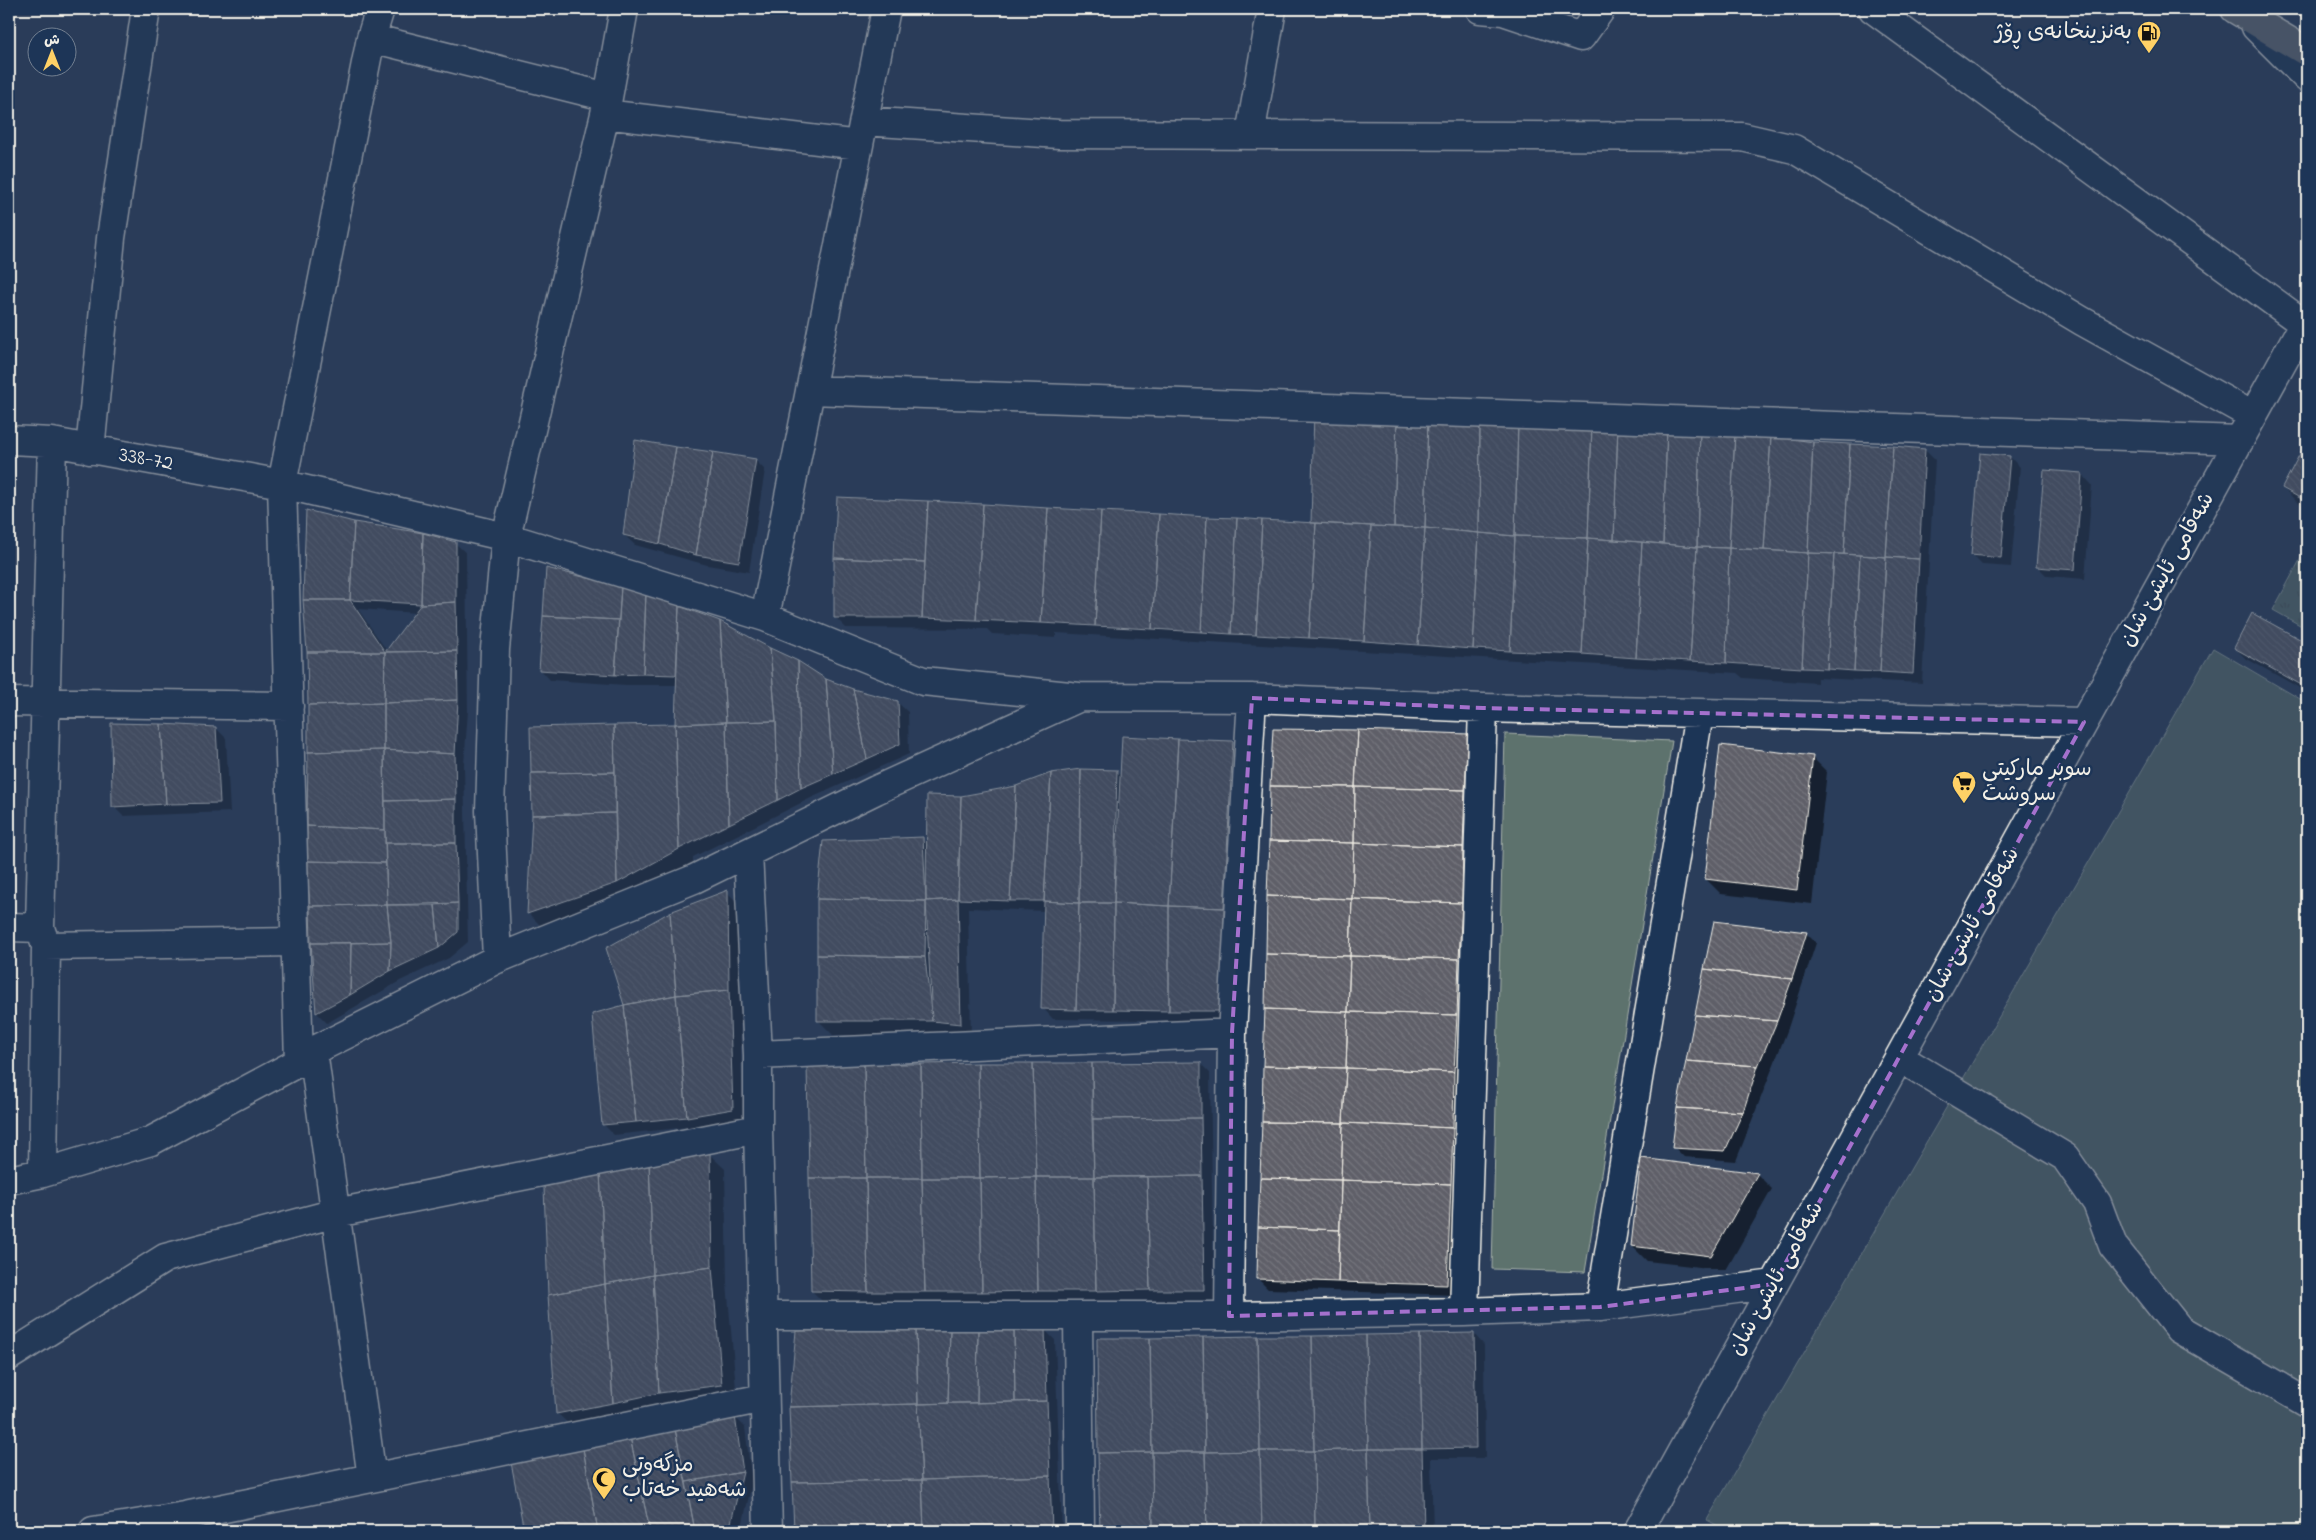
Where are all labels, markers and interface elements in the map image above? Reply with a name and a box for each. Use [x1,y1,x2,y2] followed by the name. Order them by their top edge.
[1993,17,2132,49] place label: بەنزینخانەی ڕۆژ
[2136,20,2162,54] fuel station icon: بەنزینخانەی ڕۆژ
[28,28,78,78] north arrow
[44,30,60,51] text: ش
[116,439,176,481] street label: 338-72
[2112,487,2224,653] street label: شەقامی ئایشێ شان
[1982,754,2092,811] place label: سوبر ماركيتي سروشت
[1951,770,1977,804] supermarket icon: سوبر ماركيتي سروشت
[1917,842,2029,1008] street label: شەقامی ئایشێ شان
[1721,1196,1833,1362] street label: شەقامی ئایشێ شان
[622,1450,747,1507] place label: مزگەوتی شەهید خەتاب
[591,1466,617,1500] mosque icon: مزگەوتی شەهید خەتاب

